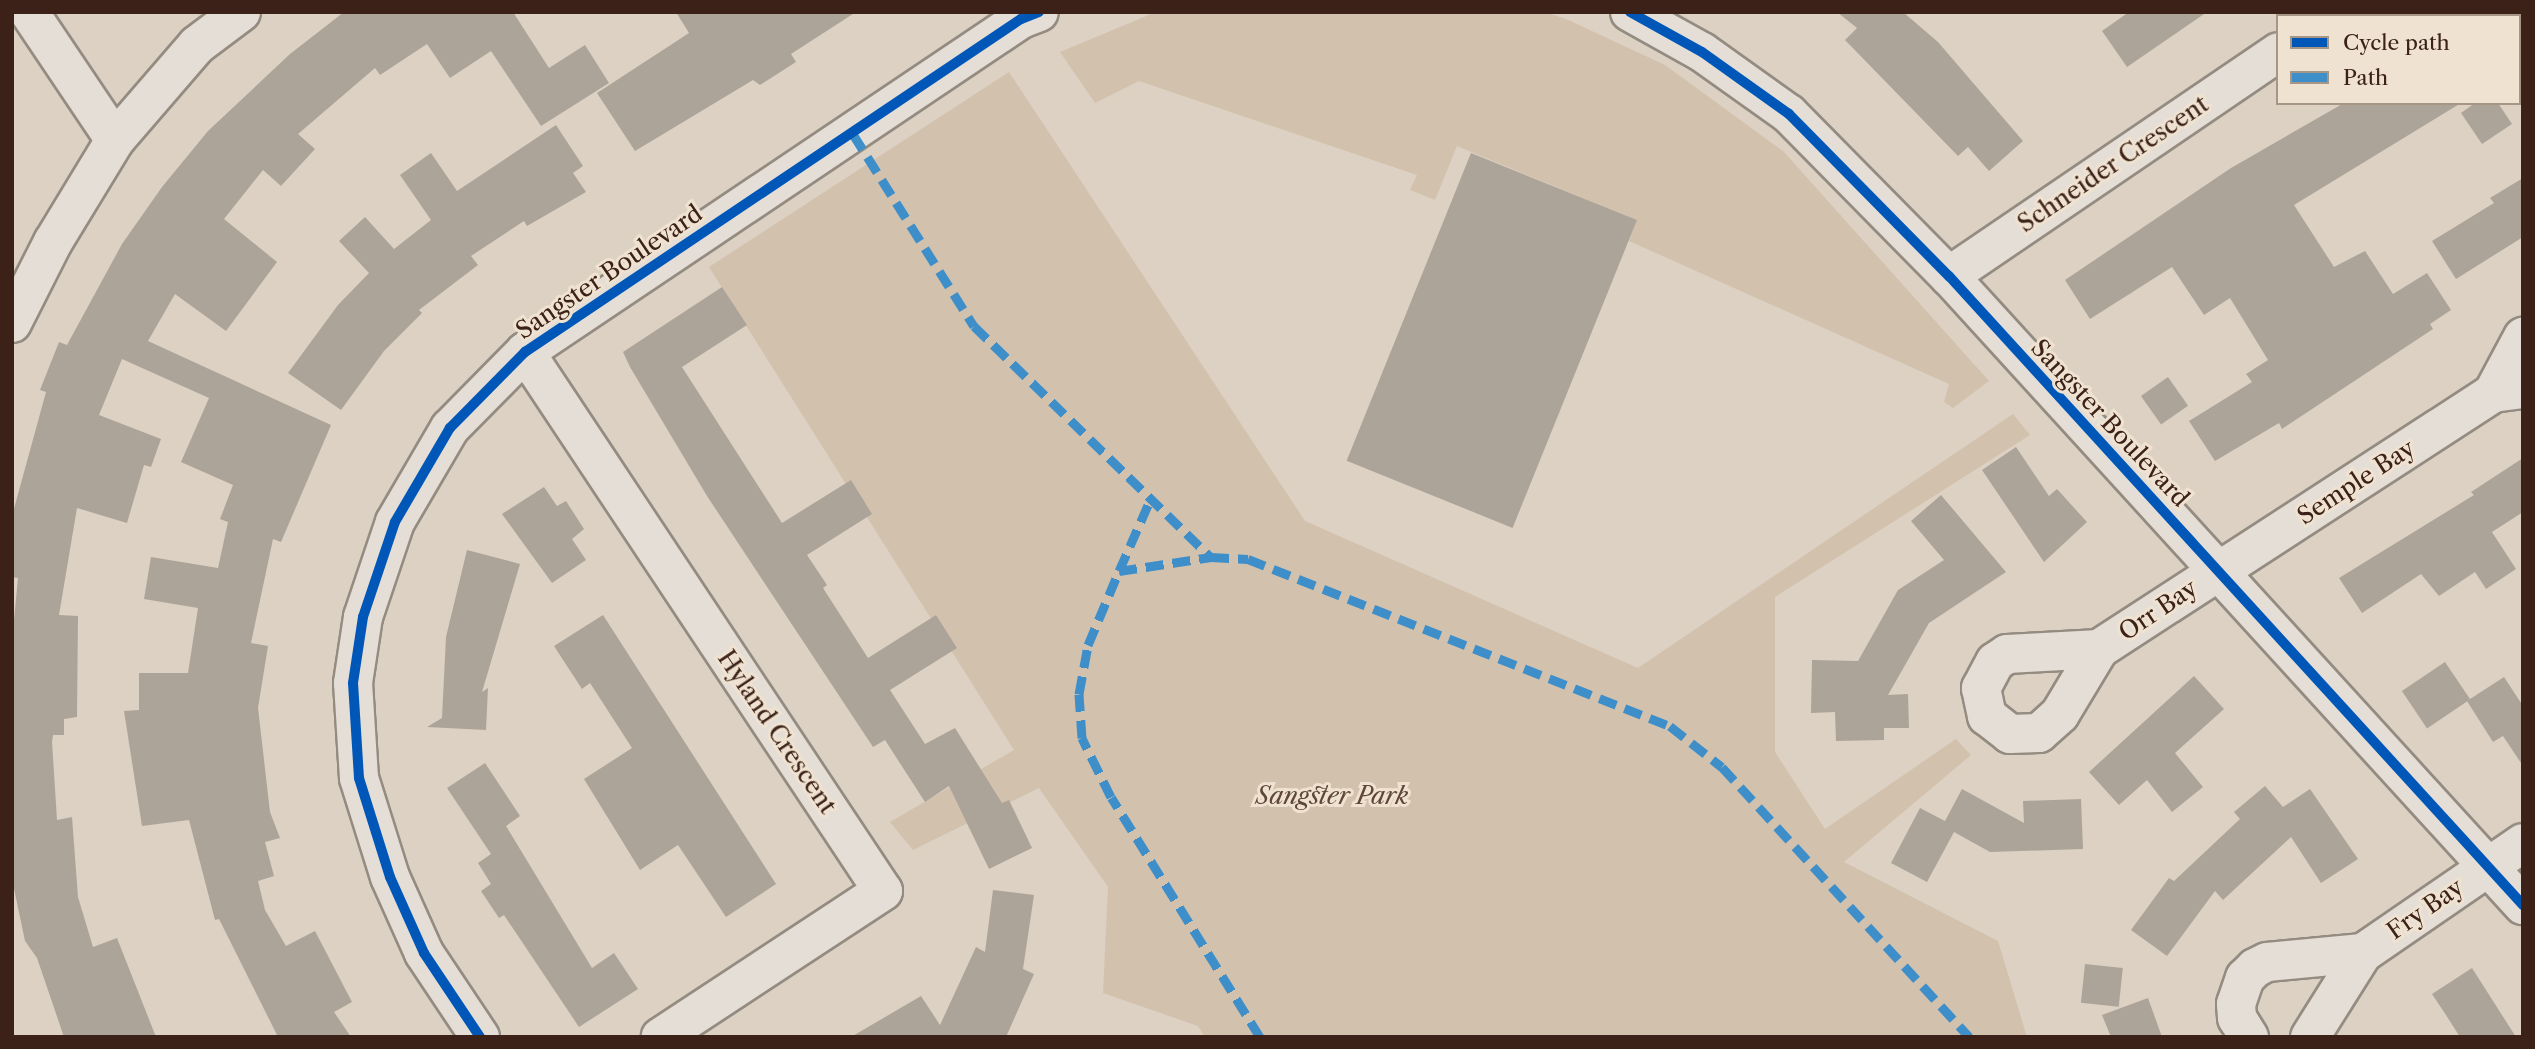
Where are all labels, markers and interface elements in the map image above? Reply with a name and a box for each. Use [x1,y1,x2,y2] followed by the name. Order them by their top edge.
[2276,14,2521,105] legend
[2343,30,2450,55] text: Cycle path
[2343,65,2388,90] text: Path
[2012,89,2214,239] street label: Schneider Crescent
[510,199,708,345] street label: Sangster Boulevard
[2025,333,2195,513] street label: Sangster Boulevard
[2292,433,2420,531] street label: Semple Bay
[2113,573,2203,647] street label: Orr Bay
[712,645,842,819] street label: Hyland Crescent
[1256,782,1408,810] park label: Sangster Park
[2381,872,2469,946] street label: Fry Bay

